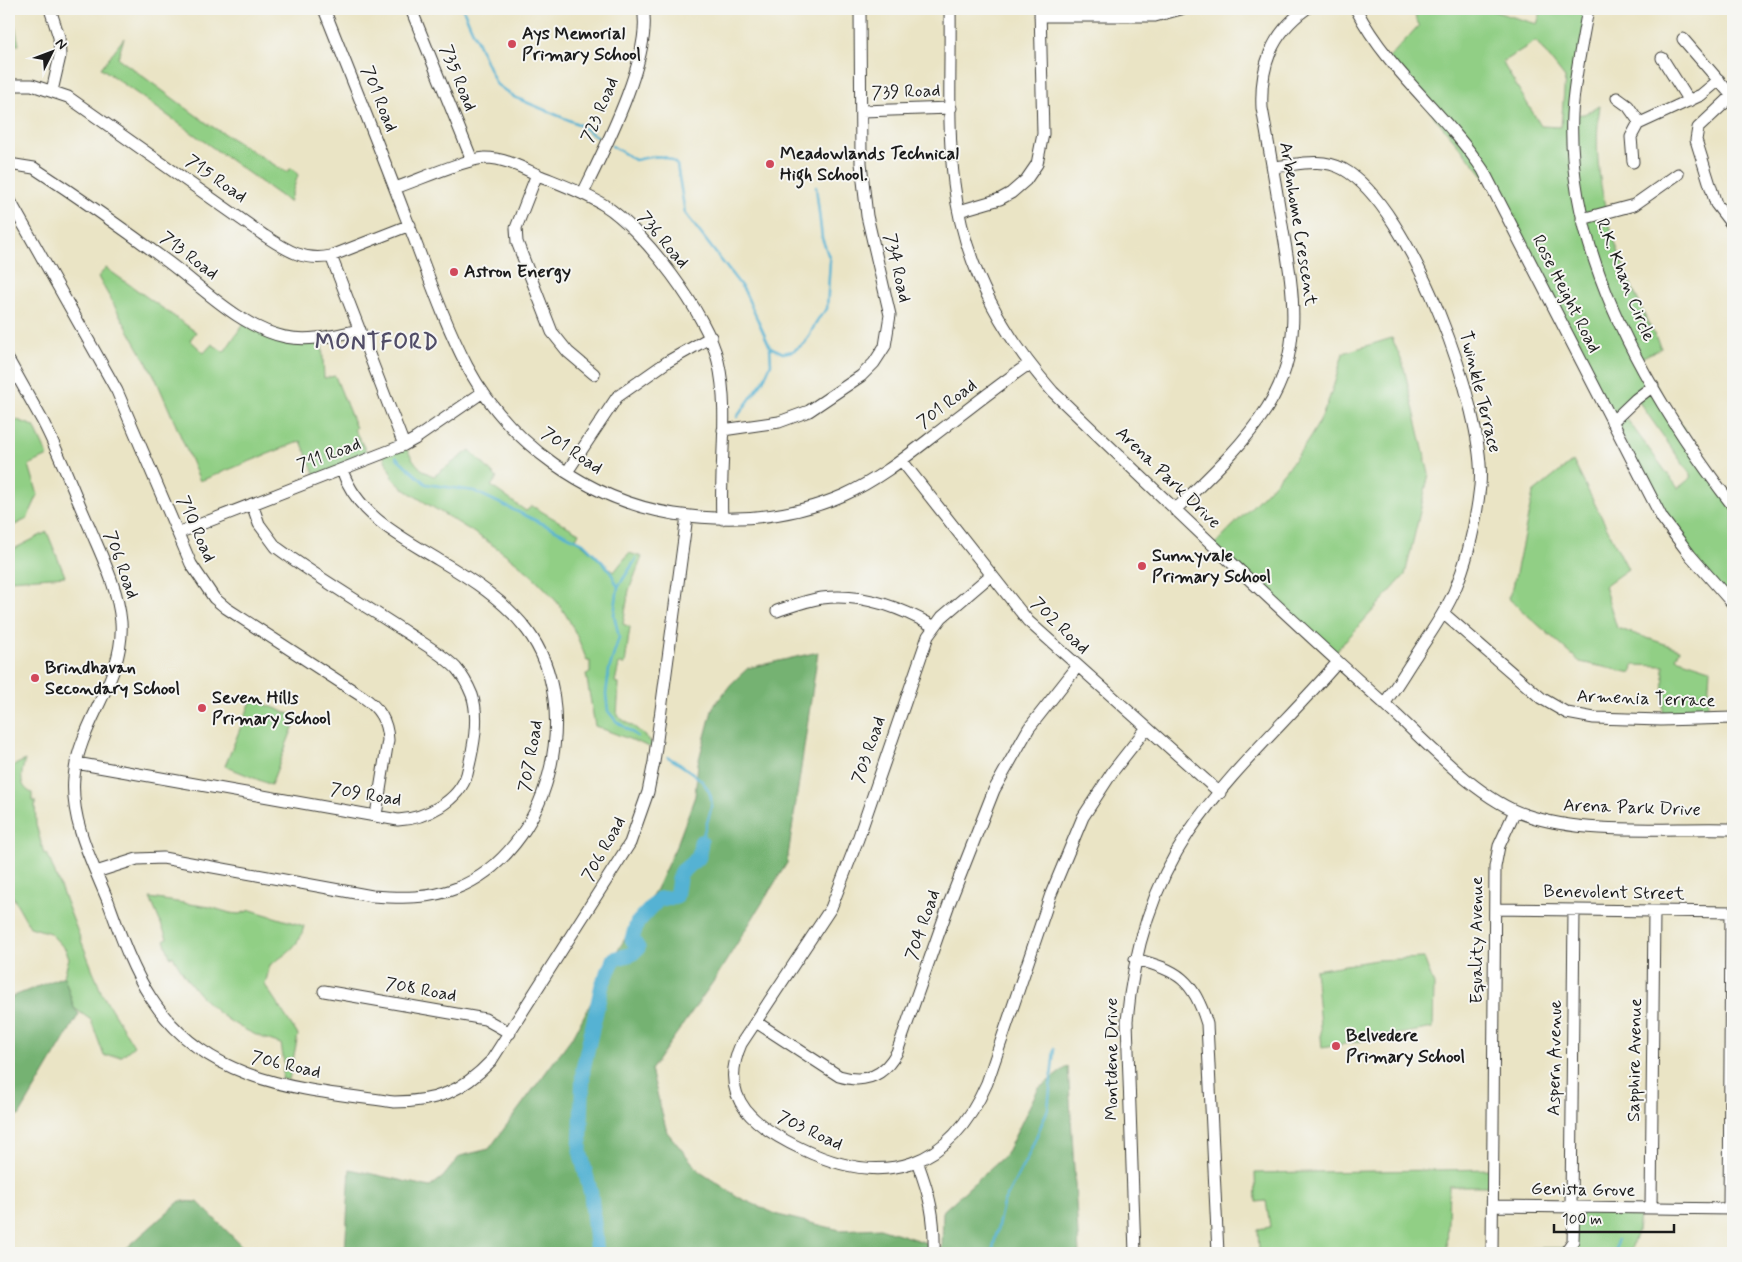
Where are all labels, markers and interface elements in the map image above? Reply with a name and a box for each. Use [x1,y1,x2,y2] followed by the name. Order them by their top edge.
[522,22,641,67] place label: Ays Memorial Primary School
[28,28,78,78] north arrow
[51,34,71,53] text: N
[506,38,518,50] marker: Ays Memorial Primary School
[434,41,482,115] street label: 735 Road
[355,62,403,136] street label: 701 Road
[576,74,624,146] street label: 723 Road
[871,79,941,105] street label: 739 Road
[1273,140,1323,308] street label: Arbenhome Crescent
[780,142,959,189] place label: Meadowlands Technical High School.
[181,149,251,209] street label: 715 Road
[764,158,776,170] marker: Meadowlands Technical High School.
[632,206,694,274] street label: 736 Road
[1589,215,1661,345] street label: R.K. Khan Circle
[155,226,223,286] street label: 713 Road
[877,231,917,305] street label: 734 Road
[1526,231,1606,357] street label: Rose Height Road
[464,260,571,284] place label: Astron Energy
[448,266,460,278] marker: Astron Energy
[315,329,439,357] district label: MONTFORD
[1453,329,1507,455] street label: Twinkle Terrace
[912,374,982,434] street label: 701 Road
[537,422,607,480] street label: 701 Road
[1110,422,1226,534] street label: Arena Park Drive
[294,432,364,478] street label: 711 Road
[171,492,221,566] street label: 710 Road
[98,528,144,602] street label: 706 Road
[1152,544,1271,589] place label: Sunnyvale Primary School
[1136,560,1148,572] marker: Sunnyvale Primary School
[1025,592,1095,660] street label: 702 Road
[45,656,180,701] place label: Brindhavan Secondary School
[29,672,41,684] marker: Brindhavan Secondary School
[1576,685,1716,713] street label: Armenia Terrace
[212,686,331,731] place label: Seven Hills Primary School
[196,702,208,714] marker: Seven Hills Primary School
[846,713,892,787] street label: 703 Road
[513,718,549,794] street label: 707 Road
[329,778,403,812] street label: 709 Road
[1563,794,1701,822] street label: Arena Park Drive
[576,812,632,886] street label: 706 Road
[1465,876,1489,1004] street label: Equality Avenue
[1543,880,1685,906] street label: Benevolent Street
[900,887,946,963] street label: 704 Road
[384,972,458,1008] street label: 708 Road
[1100,998,1124,1120] street label: Montdene Drive
[1622,998,1648,1122] street label: Sapphire Avenue
[1542,1000,1568,1116] street label: Aspern Avenue
[1346,1024,1465,1069] place label: Belvedere Primary School
[1330,1040,1342,1052] marker: Belvedere Primary School
[249,1045,323,1085] street label: 706 Road
[773,1105,847,1157] street label: 703 Road
[1531,1177,1636,1203] street label: Genista Grove
[1554,1202,1674,1234] scale bar
[1562,1210,1602,1230] text: 100 m

